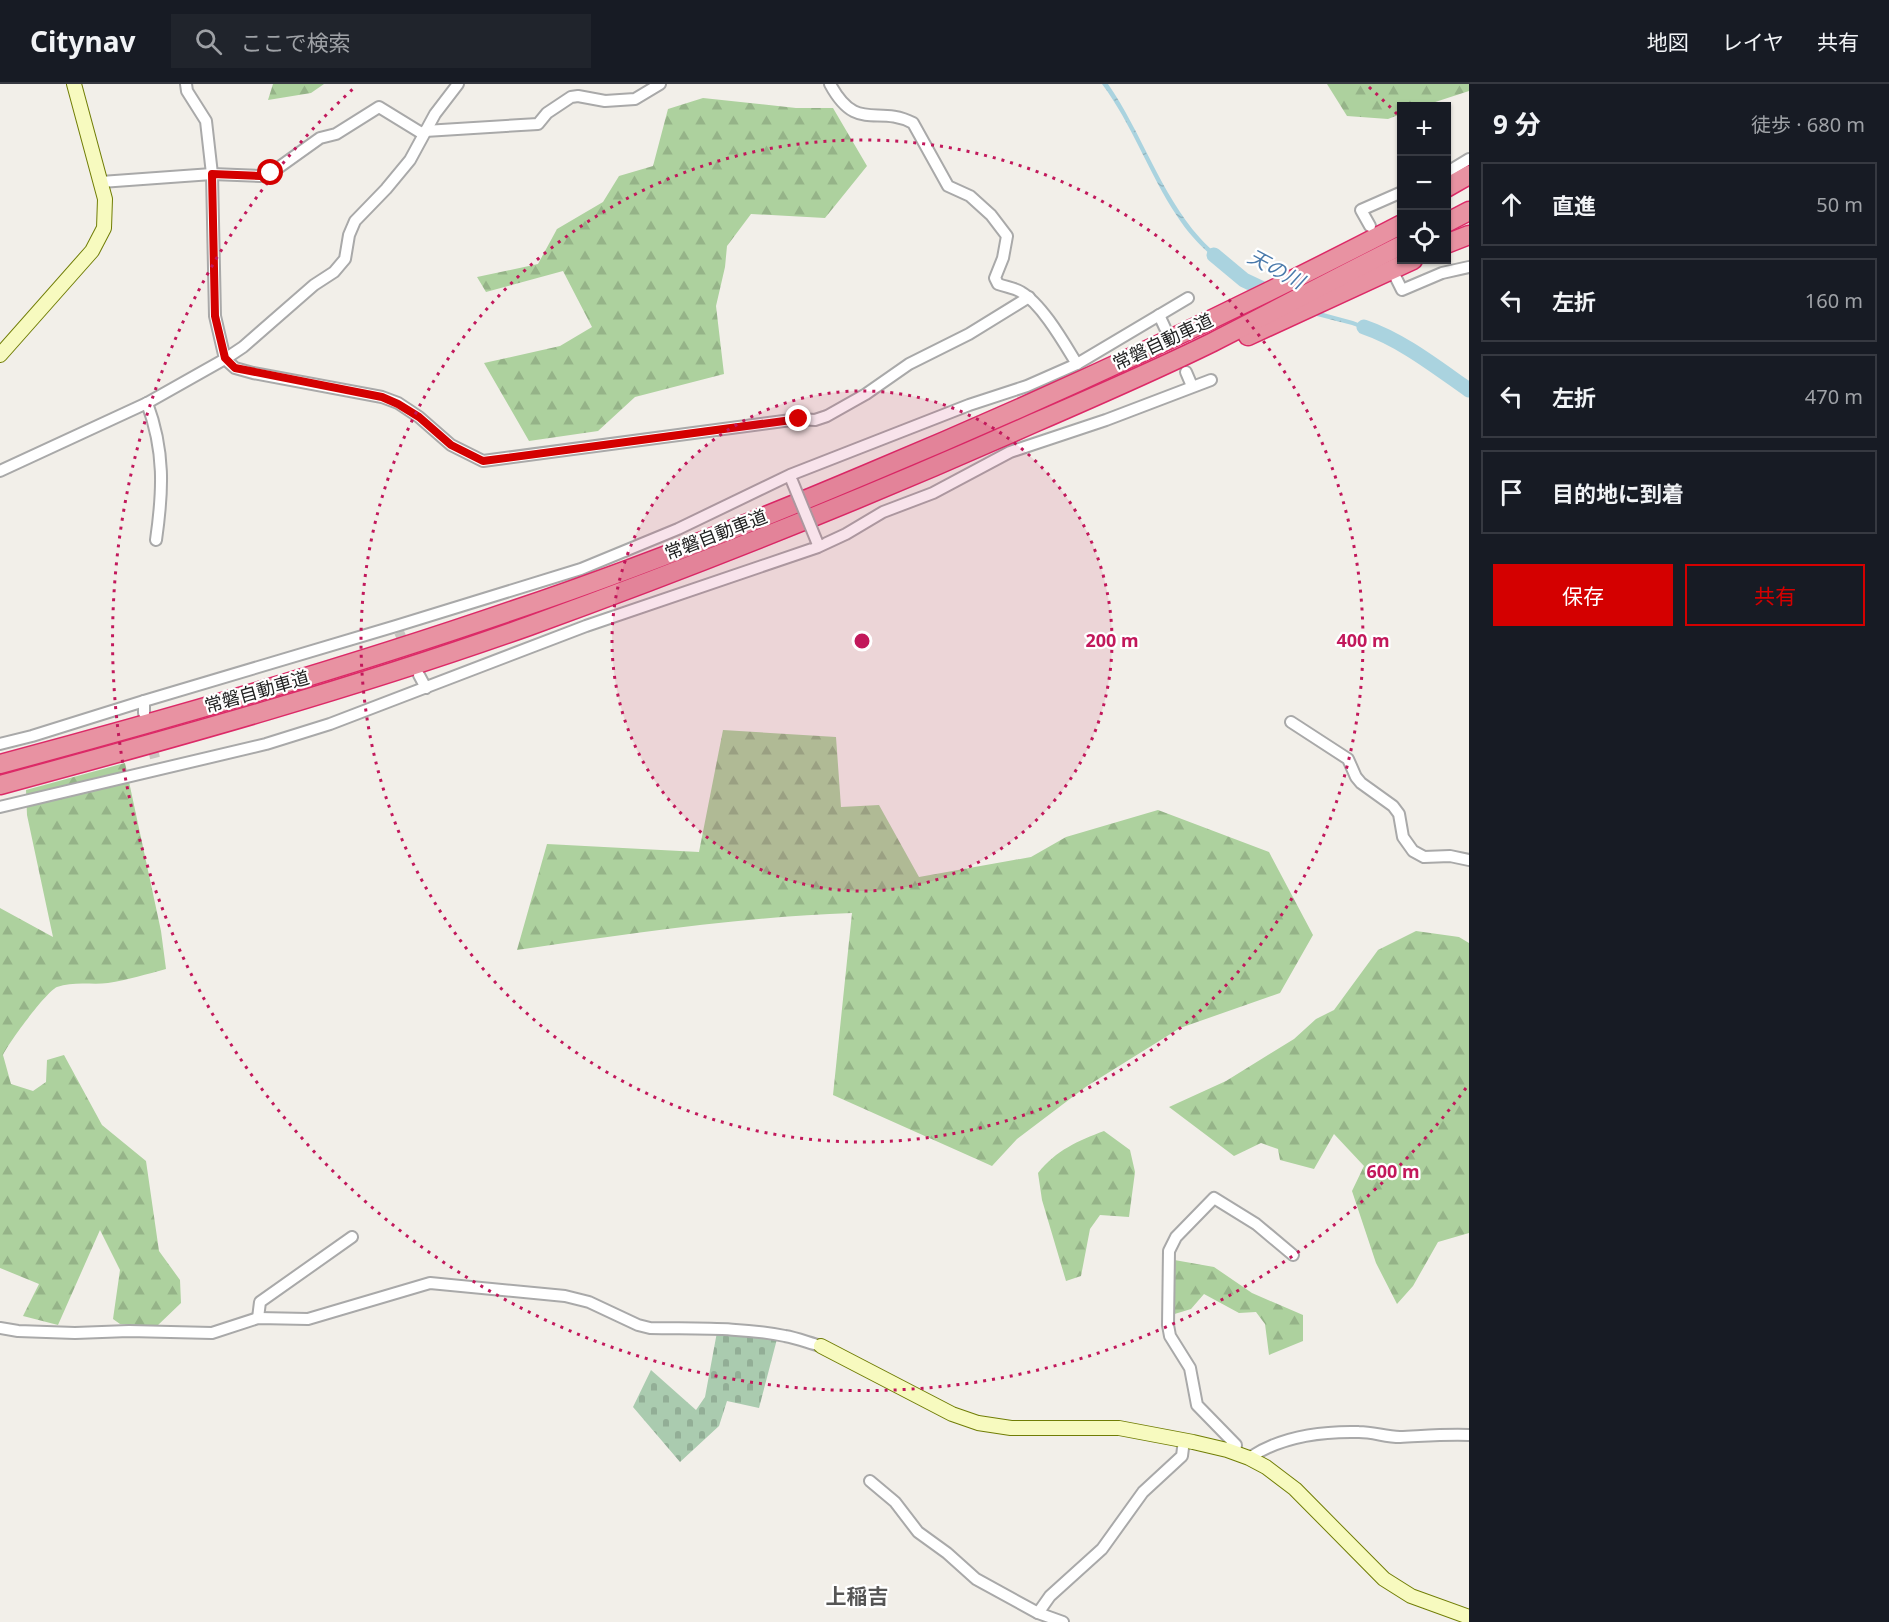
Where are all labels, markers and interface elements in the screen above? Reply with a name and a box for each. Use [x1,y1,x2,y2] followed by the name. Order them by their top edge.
[171,14,591,68] search box
[30,22,135,60] text: Citynav
[192,25,225,58] icon: search
[240,27,350,57] text: ここで検索
[1647,28,1689,56] text: 地図
[1722,28,1784,56] text: レイヤ
[1817,28,1859,56] text: 共有
[1397,102,1451,264] map controls
[1397,102,1451,156] button: +
[1493,106,1541,142] text: 9 分
[1751,111,1865,138] text: 徒歩 · 680 m
[1397,156,1451,210] button: −
[257,159,283,185] route start
[1495,188,1528,221] icon: ahead
[1552,190,1596,220] text: 直進
[1816,191,1863,218] text: 50 m
[1397,210,1451,264] button: locate
[1243,243,1311,296] water label: 天の川
[1495,284,1528,317] icon: left
[1552,286,1596,316] text: 左折
[1805,287,1863,314] text: 160 m
[1109,307,1217,375] street label: 常磐自動車道
[1495,380,1528,413] icon: left
[1552,382,1596,412] text: 左折
[1805,383,1863,410] text: 470 m
[785,405,811,431] route end
[1495,476,1528,509] icon: arrive
[1552,478,1684,508] text: 目的地に到着
[661,504,770,565] street label: 常磐自動車道
[1493,564,1673,626] button: 保存
[1685,564,1865,626] button: 共有
[1085,628,1139,652] text: 200 m
[1336,628,1390,652] text: 400 m
[852,631,872,651] centre of rings
[202,665,312,717] street label: 常磐自動車道
[1366,1159,1420,1183] text: 600 m
[826,1582,889,1610] district label: 上稲吉

